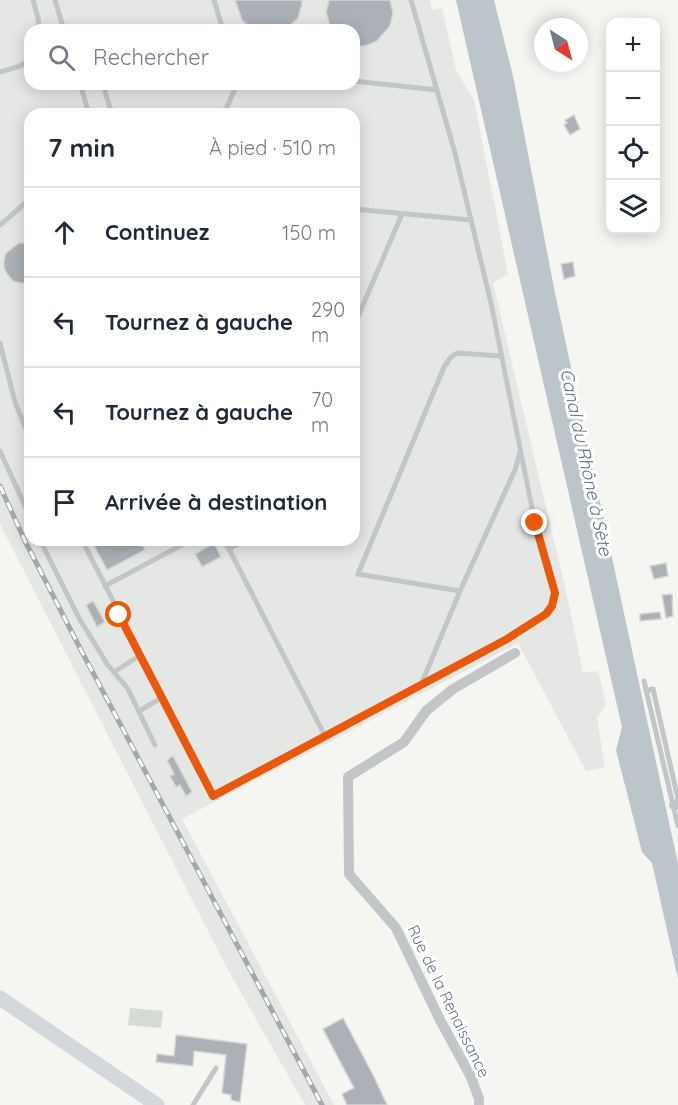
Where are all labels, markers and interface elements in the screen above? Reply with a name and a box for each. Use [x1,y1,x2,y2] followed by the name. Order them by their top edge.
[534,18,588,72] north arrow
[606,18,660,234] map controls
[606,18,660,72] button: +
[24,24,360,90] search box
[45,41,78,74] icon: search
[93,43,209,71] text: Rechercher
[606,72,660,126] button: −
[606,126,660,180] button: locate
[48,131,115,164] text: 7 min
[209,135,336,160] text: À pied · 510 m
[606,180,660,234] button: layers
[48,216,81,249] icon: ahead
[105,218,209,246] text: Continuez
[282,220,336,245] text: 150 m
[311,297,345,347] text: 290 m
[48,306,81,339] icon: left
[105,308,293,336] text: Tournez à gauche
[555,366,618,558] water label: Canal du Rhône à Sète
[311,387,333,437] text: 70 m
[48,396,81,429] icon: left
[105,398,293,426] text: Tournez à gauche
[48,486,81,519] icon: arrive
[105,488,327,516] text: Arrivée à destination
[521,509,547,535] route end
[105,601,131,627] route start
[403,921,495,1081] street label: Rue de la Renaissance

